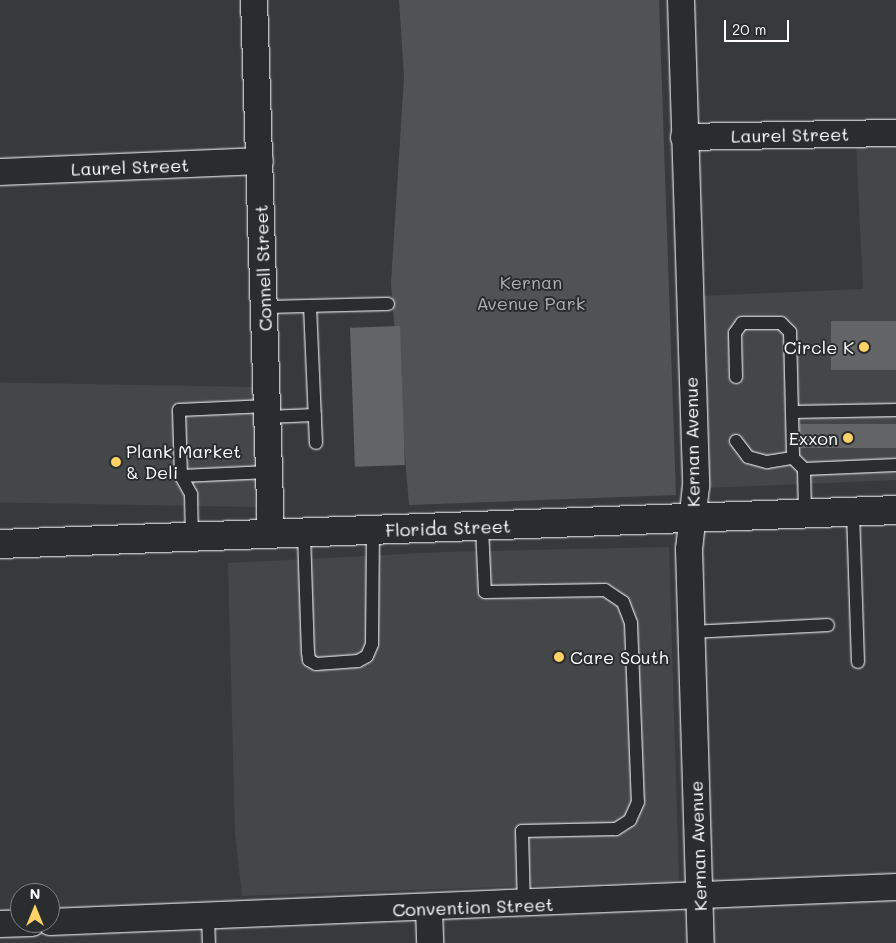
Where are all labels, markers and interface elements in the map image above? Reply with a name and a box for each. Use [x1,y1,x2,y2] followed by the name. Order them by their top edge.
[726,10,791,42] scale bar
[732,19,766,39] text: 20 m
[731,123,849,147] street label: Laurel Street
[71,154,189,180] street label: Laurel Street
[250,204,276,332] street label: Connell Street
[477,272,585,314] park label: Kernan Avenue Park
[784,336,854,358] place label: Circle K
[858,341,870,353] marker: Circle K
[680,377,704,507] street label: Kernan Avenue
[789,427,838,449] place label: Exxon
[842,432,854,444] marker: Exxon
[126,441,241,484] place label: Plank Market & Deli
[110,456,122,468] marker: Plank Market & Deli
[385,515,511,541] street label: Florida Street
[570,646,669,668] place label: Care South
[552,650,566,664] marker: Care South
[685,781,711,911] street label: Kernan Avenue
[10,883,60,933] north arrow
[30,884,40,903] text: N
[392,893,554,921] street label: Convention Street

